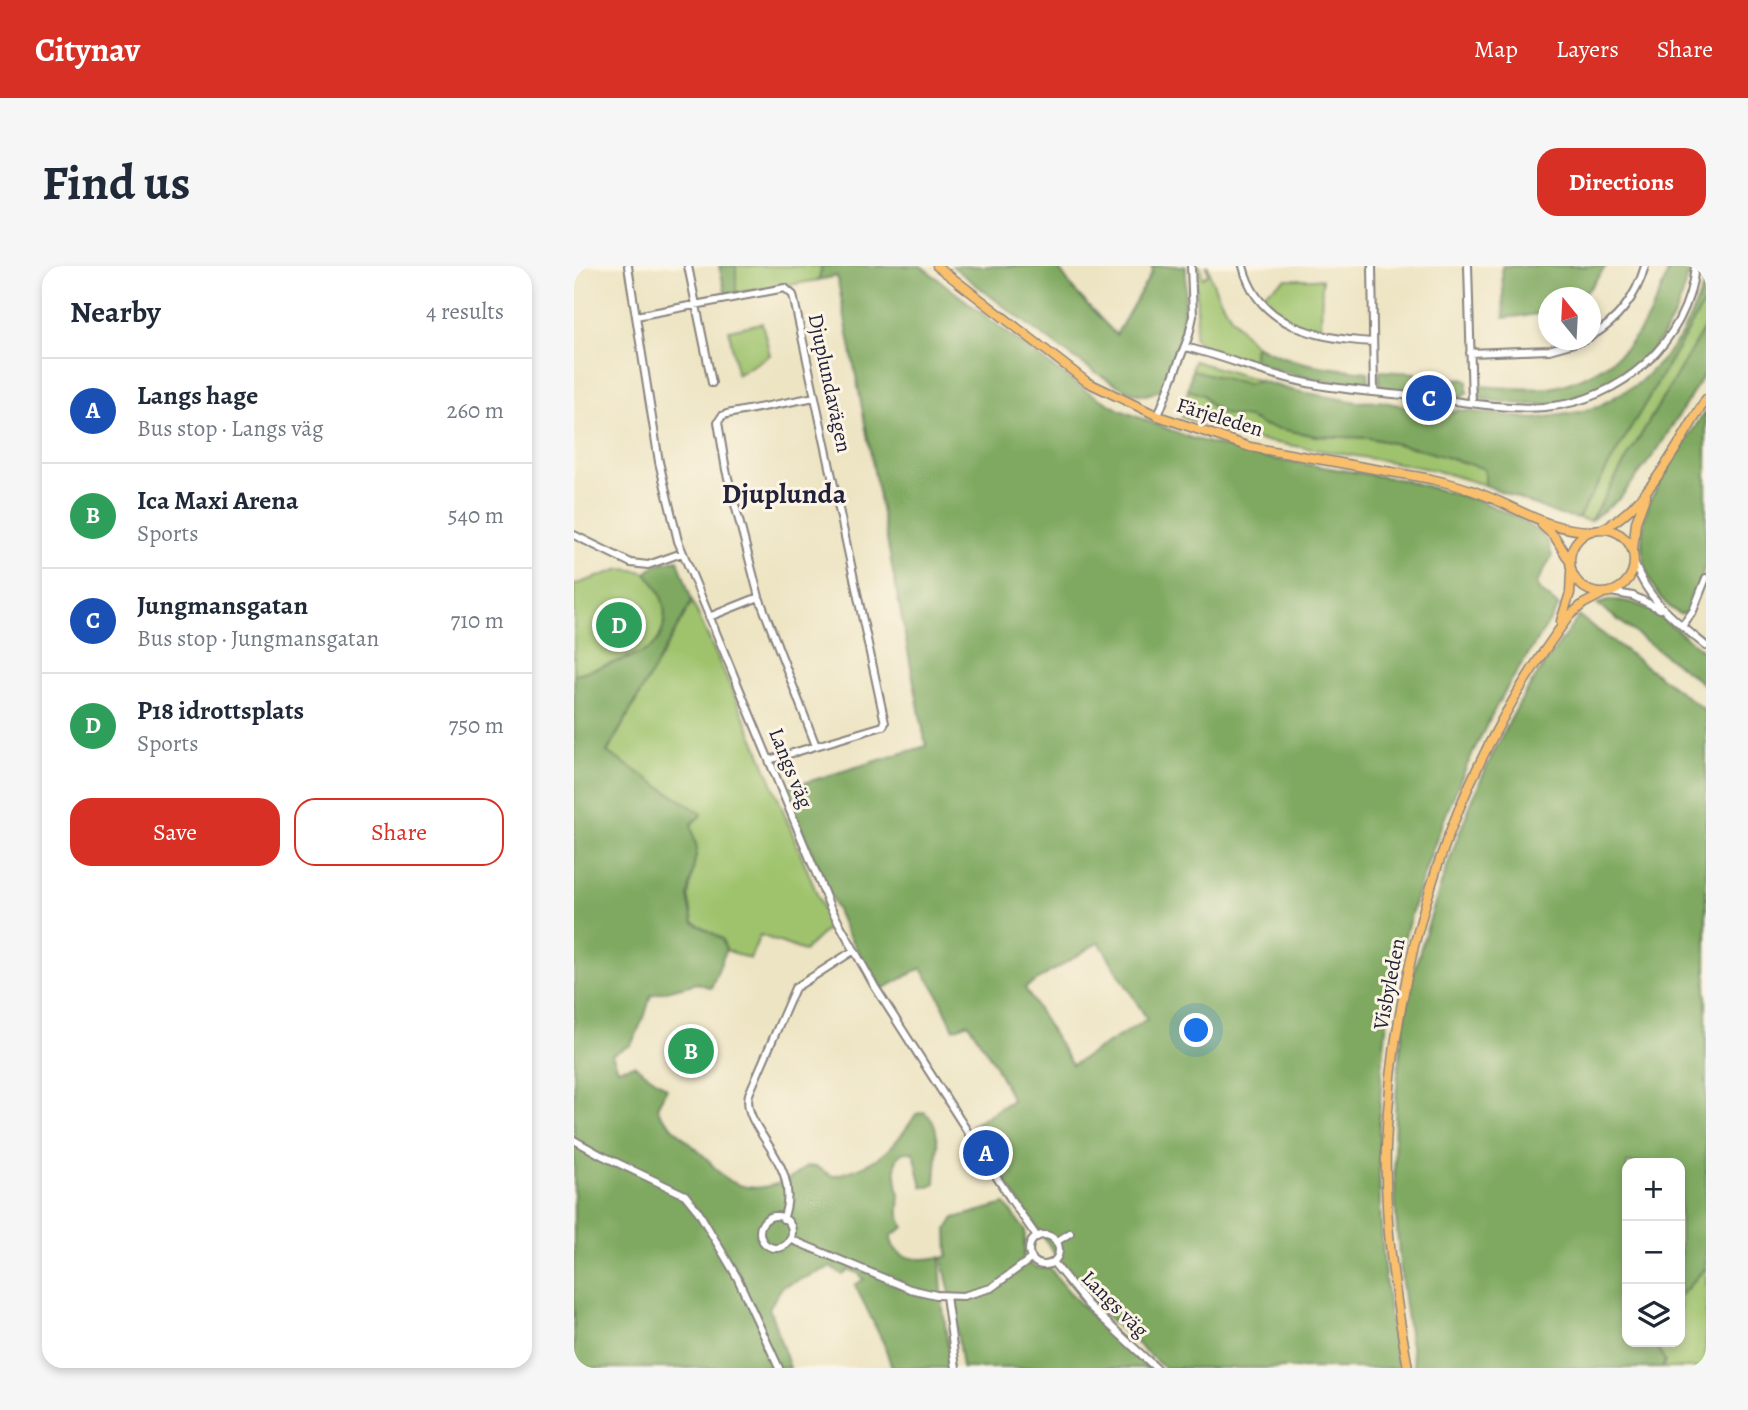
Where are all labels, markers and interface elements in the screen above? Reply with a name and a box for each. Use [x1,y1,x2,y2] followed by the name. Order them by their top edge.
[35,27,140,72] text: Citynav
[1474,33,1518,65] text: Map
[1556,33,1619,65] text: Layers
[1657,33,1713,65] text: Share
[1537,148,1706,216] button: Directions
[42,149,190,216] text: Find us
[1538,287,1601,350] north arrow
[70,292,161,332] text: Nearby
[426,296,504,327] text: 4 results
[802,311,858,455] street label: Djuplundavägen
[1406,372,1452,424] pin: C
[137,378,258,413] text: Langs hage
[1173,391,1267,443] street label: Färjeleden
[86,395,100,426] text: A
[446,395,504,426] text: 260 m
[137,413,323,444] text: Bus stop · Langs väg
[722,475,847,513] district label: Djuplunda
[137,483,299,518] text: Ica Maxi Arena
[86,500,100,531] text: B
[448,500,504,531] text: 540 m
[137,518,198,549] text: Sports
[137,588,308,623] text: Jungmansgatan
[596,599,642,651] pin: D
[86,605,100,636] text: C
[451,605,504,636] text: 710 m
[137,623,379,654] text: Bus stop · Jungmansgatan
[137,693,304,728] text: P18 idrottsplats
[85,710,101,741] text: D
[449,710,504,741] text: 750 m
[762,724,820,813] street label: Langs väg
[137,728,198,759] text: Sports
[70,798,280,866] button: Save
[294,798,504,866] button: Share
[1366,936,1412,1033] street label: Visbyleden
[1179,1013,1213,1047] your location
[668,1025,714,1077] pin: B
[963,1127,1009,1179] pin: A
[1622,1158,1685,1347] map controls
[1622,1158,1685,1221] button: +
[1622,1221,1685,1284] button: −
[1075,1264,1155,1344] street label: Langs väg
[1622,1284,1685,1347] button: layers

